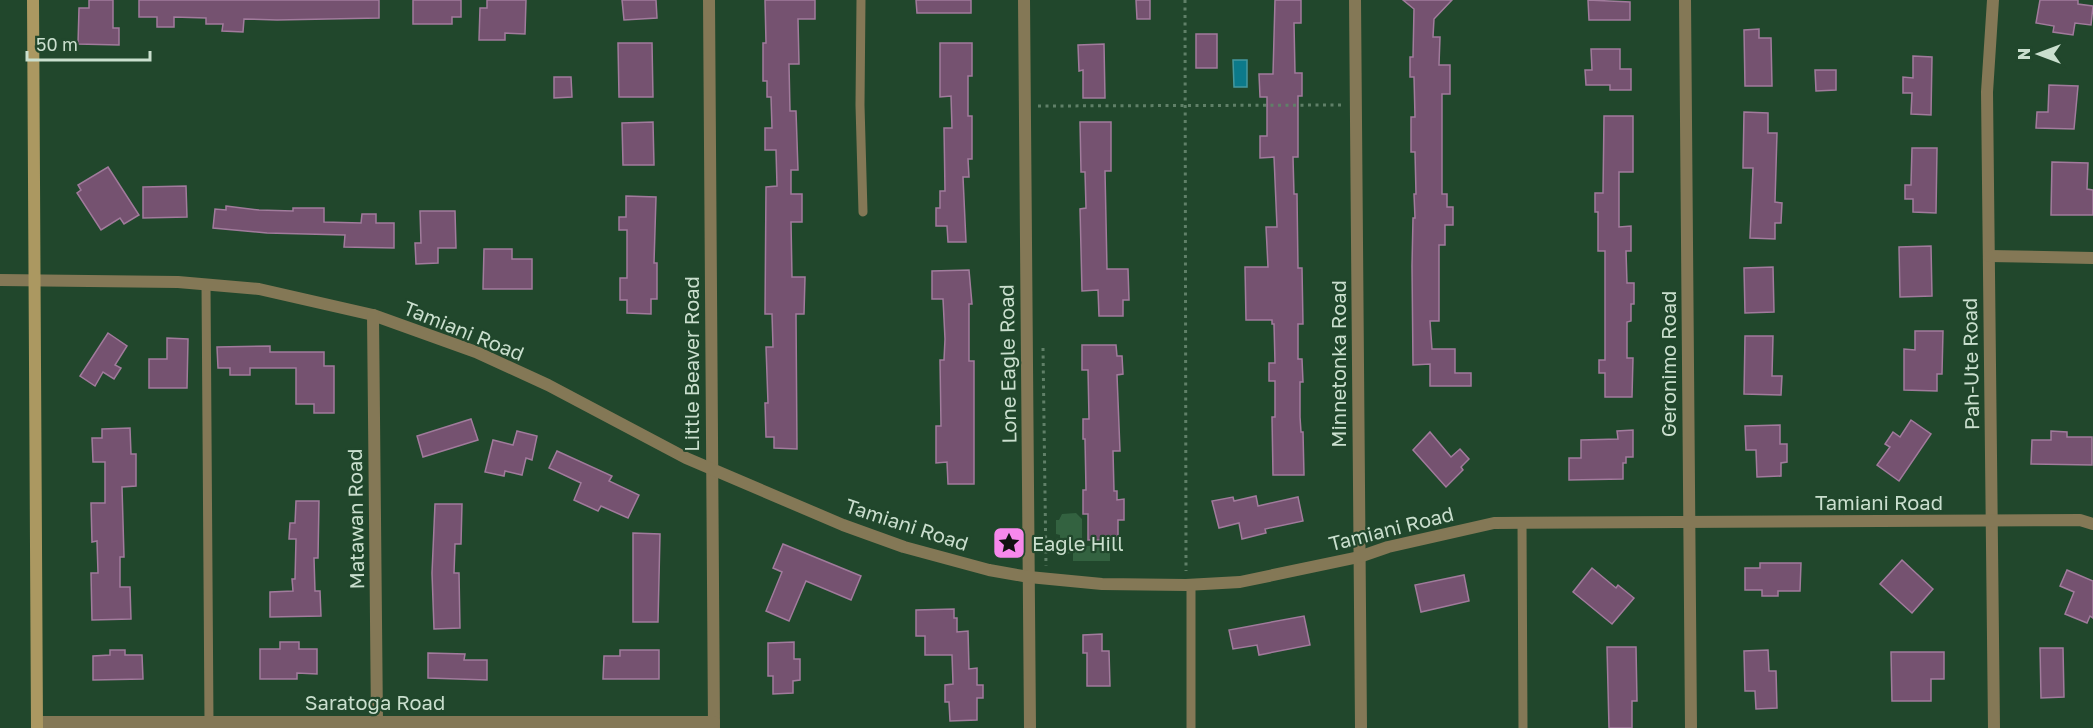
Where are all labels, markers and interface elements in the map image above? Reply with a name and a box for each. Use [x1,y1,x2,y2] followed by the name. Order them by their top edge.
[27,24,150,62] scale bar
[2009,24,2069,84] north arrow
[36,33,78,55] text: 50 m
[2014,48,2034,60] text: N
[679,276,703,452] street label: Little Beaver Road
[1326,280,1350,448] street label: Minnetonka Road
[994,284,1020,444] street label: Lone Eagle Road
[1656,291,1680,437] street label: Geronimo Road
[400,295,528,365] street label: Tamiani Road
[1957,298,1983,430] street label: Pah-Ute Road
[342,448,368,590] street label: Matawan Road
[1815,490,1943,514] street label: Tamiani Road
[842,493,972,555] street label: Tamiani Road
[1326,501,1456,555] street label: Tamiani Road
[991,525,1027,561] place icon: Eagle Hill
[1032,531,1124,555] place label: Eagle Hill
[305,690,445,714] street label: Saratoga Road

